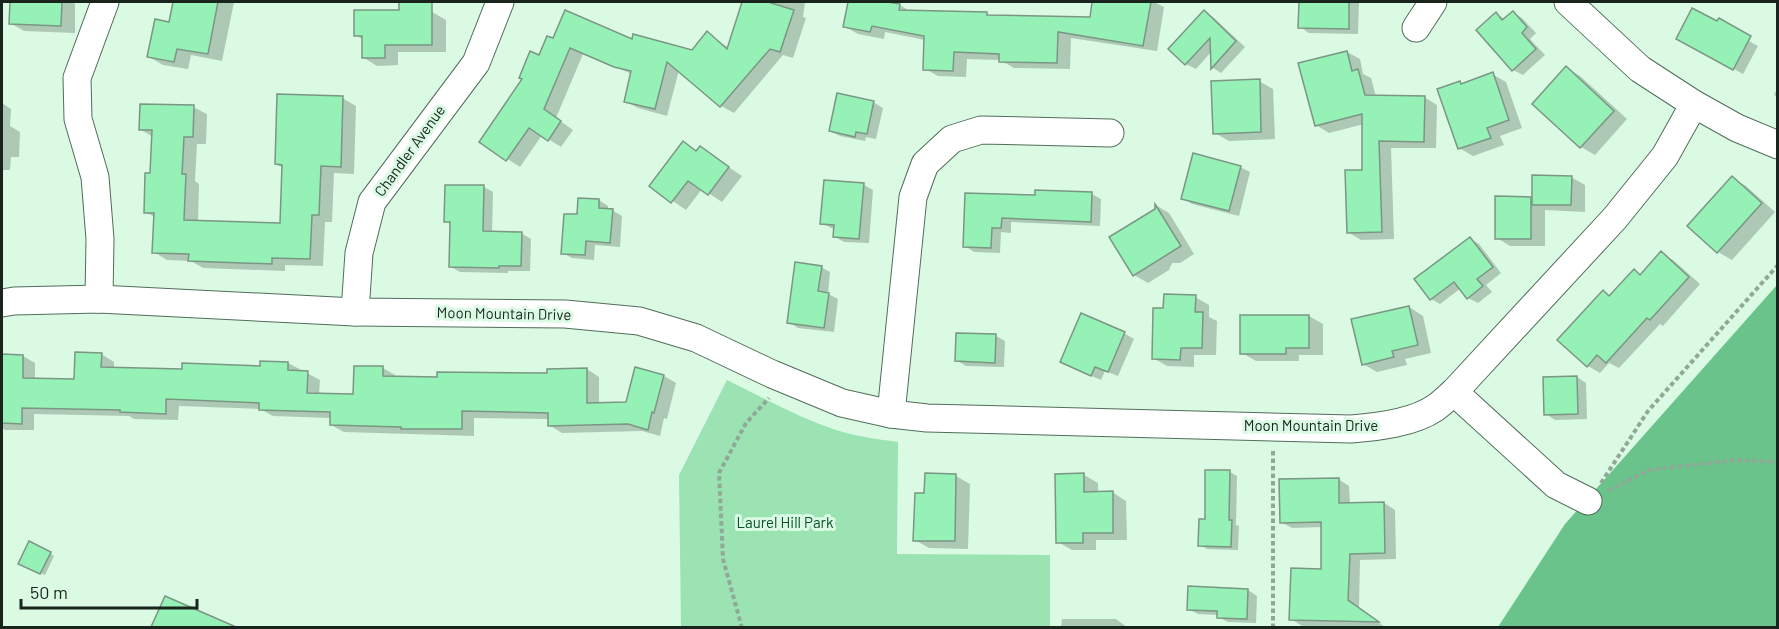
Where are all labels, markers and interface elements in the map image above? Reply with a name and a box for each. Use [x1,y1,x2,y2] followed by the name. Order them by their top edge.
[370,101,448,200] street label: Chandler Avenue
[437,303,571,323] street label: Moon Mountain Drive
[1244,416,1378,434] street label: Moon Mountain Drive
[736,513,834,531] park label: Laurel Hill Park
[21,572,196,610] scale bar
[30,581,68,603] text: 50 m

